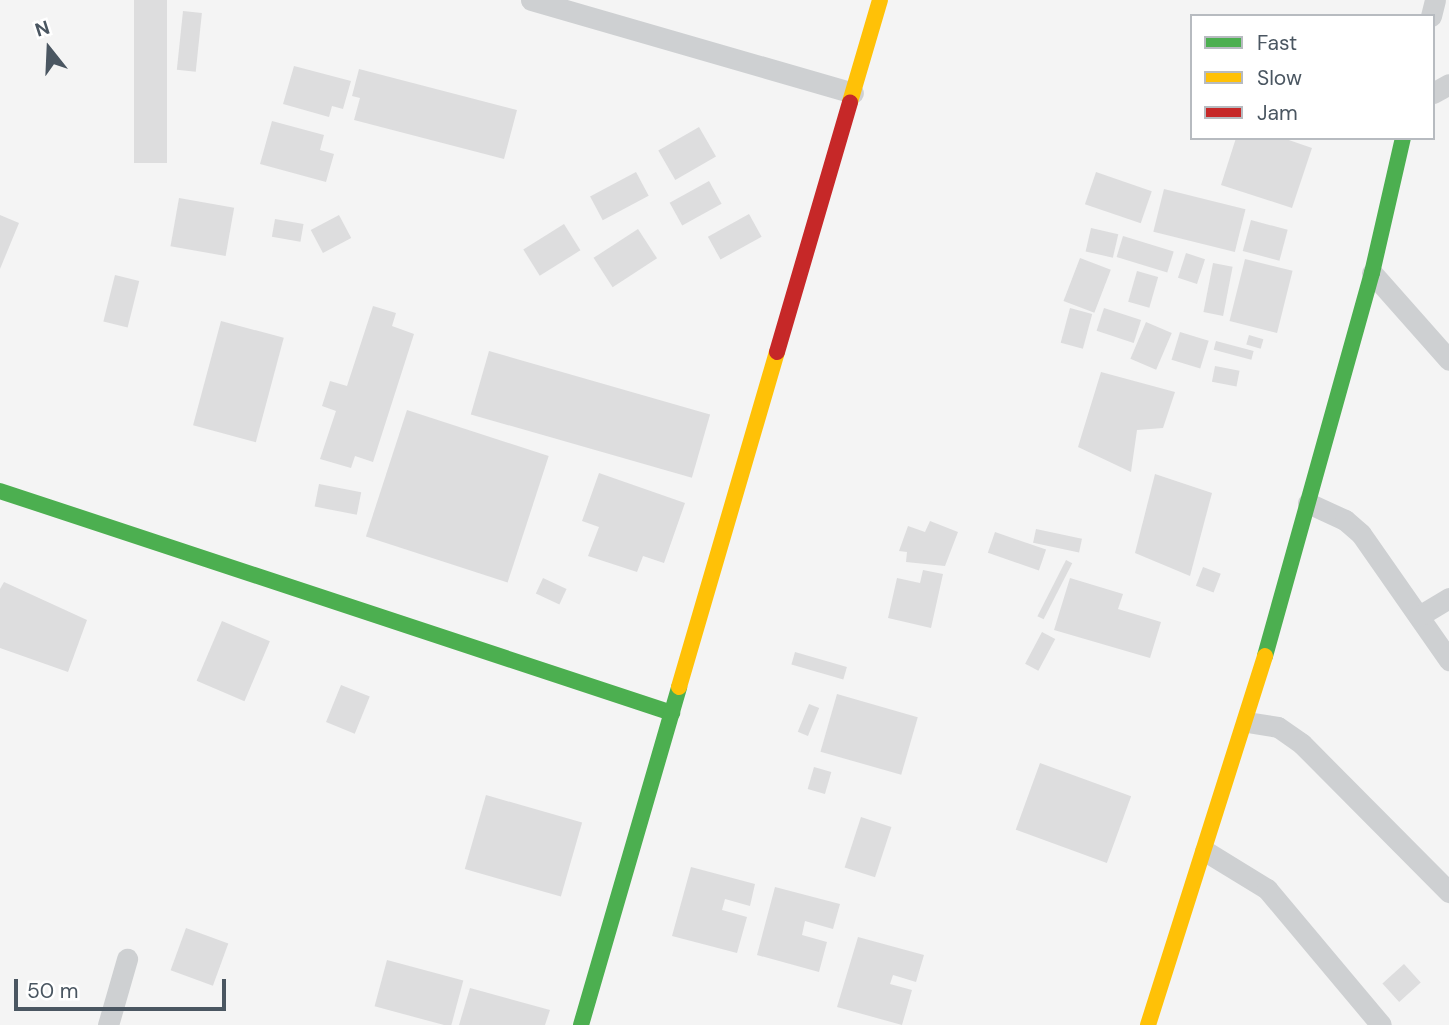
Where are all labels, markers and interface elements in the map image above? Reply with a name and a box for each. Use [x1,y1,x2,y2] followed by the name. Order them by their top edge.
[14,14,84,84] north arrow
[1190,14,1435,140] legend
[32,15,53,43] text: N
[1257,29,1297,57] text: Fast
[1257,64,1302,92] text: Slow
[1257,99,1298,127] text: Jam
[18,965,229,1009] scale bar
[27,977,78,1005] text: 50 m

